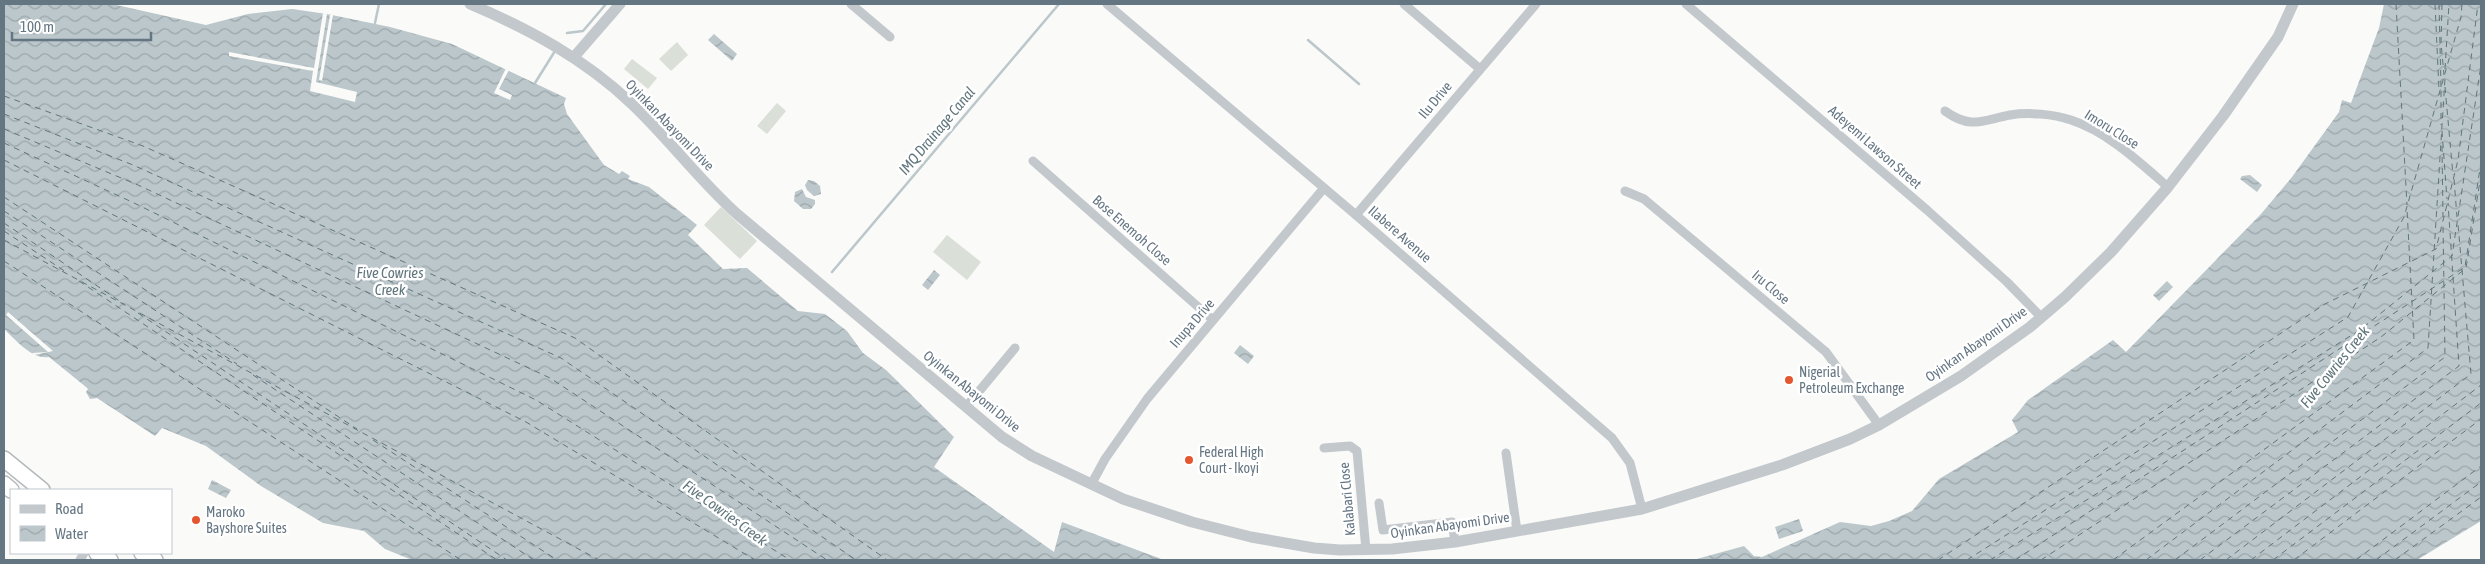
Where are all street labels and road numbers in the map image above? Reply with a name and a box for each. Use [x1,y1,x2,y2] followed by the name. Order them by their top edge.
[623,76,717,174] street label: Oyinkan Abayomi Drive
[1415,78,1455,122] street label: Ilu Drive
[1825,102,1925,192] street label: Adeyemi Lawson Street
[2082,106,2142,152] street label: Imoru Close
[1090,192,1174,268] street label: Bose Enemoh Close
[1365,202,1435,266] street label: Ilabere Avenue
[1749,267,1793,307] street label: Iru Close
[1166,295,1218,351] street label: Inupa Drive
[1922,303,2030,385] street label: Oyinkan Abayomi Drive
[920,347,1024,435] street label: Oyinkan Abayomi Drive
[1336,462,1358,536] street label: Kalabari Close
[1389,509,1511,541] street label: Oyinkan Abayomi Drive

